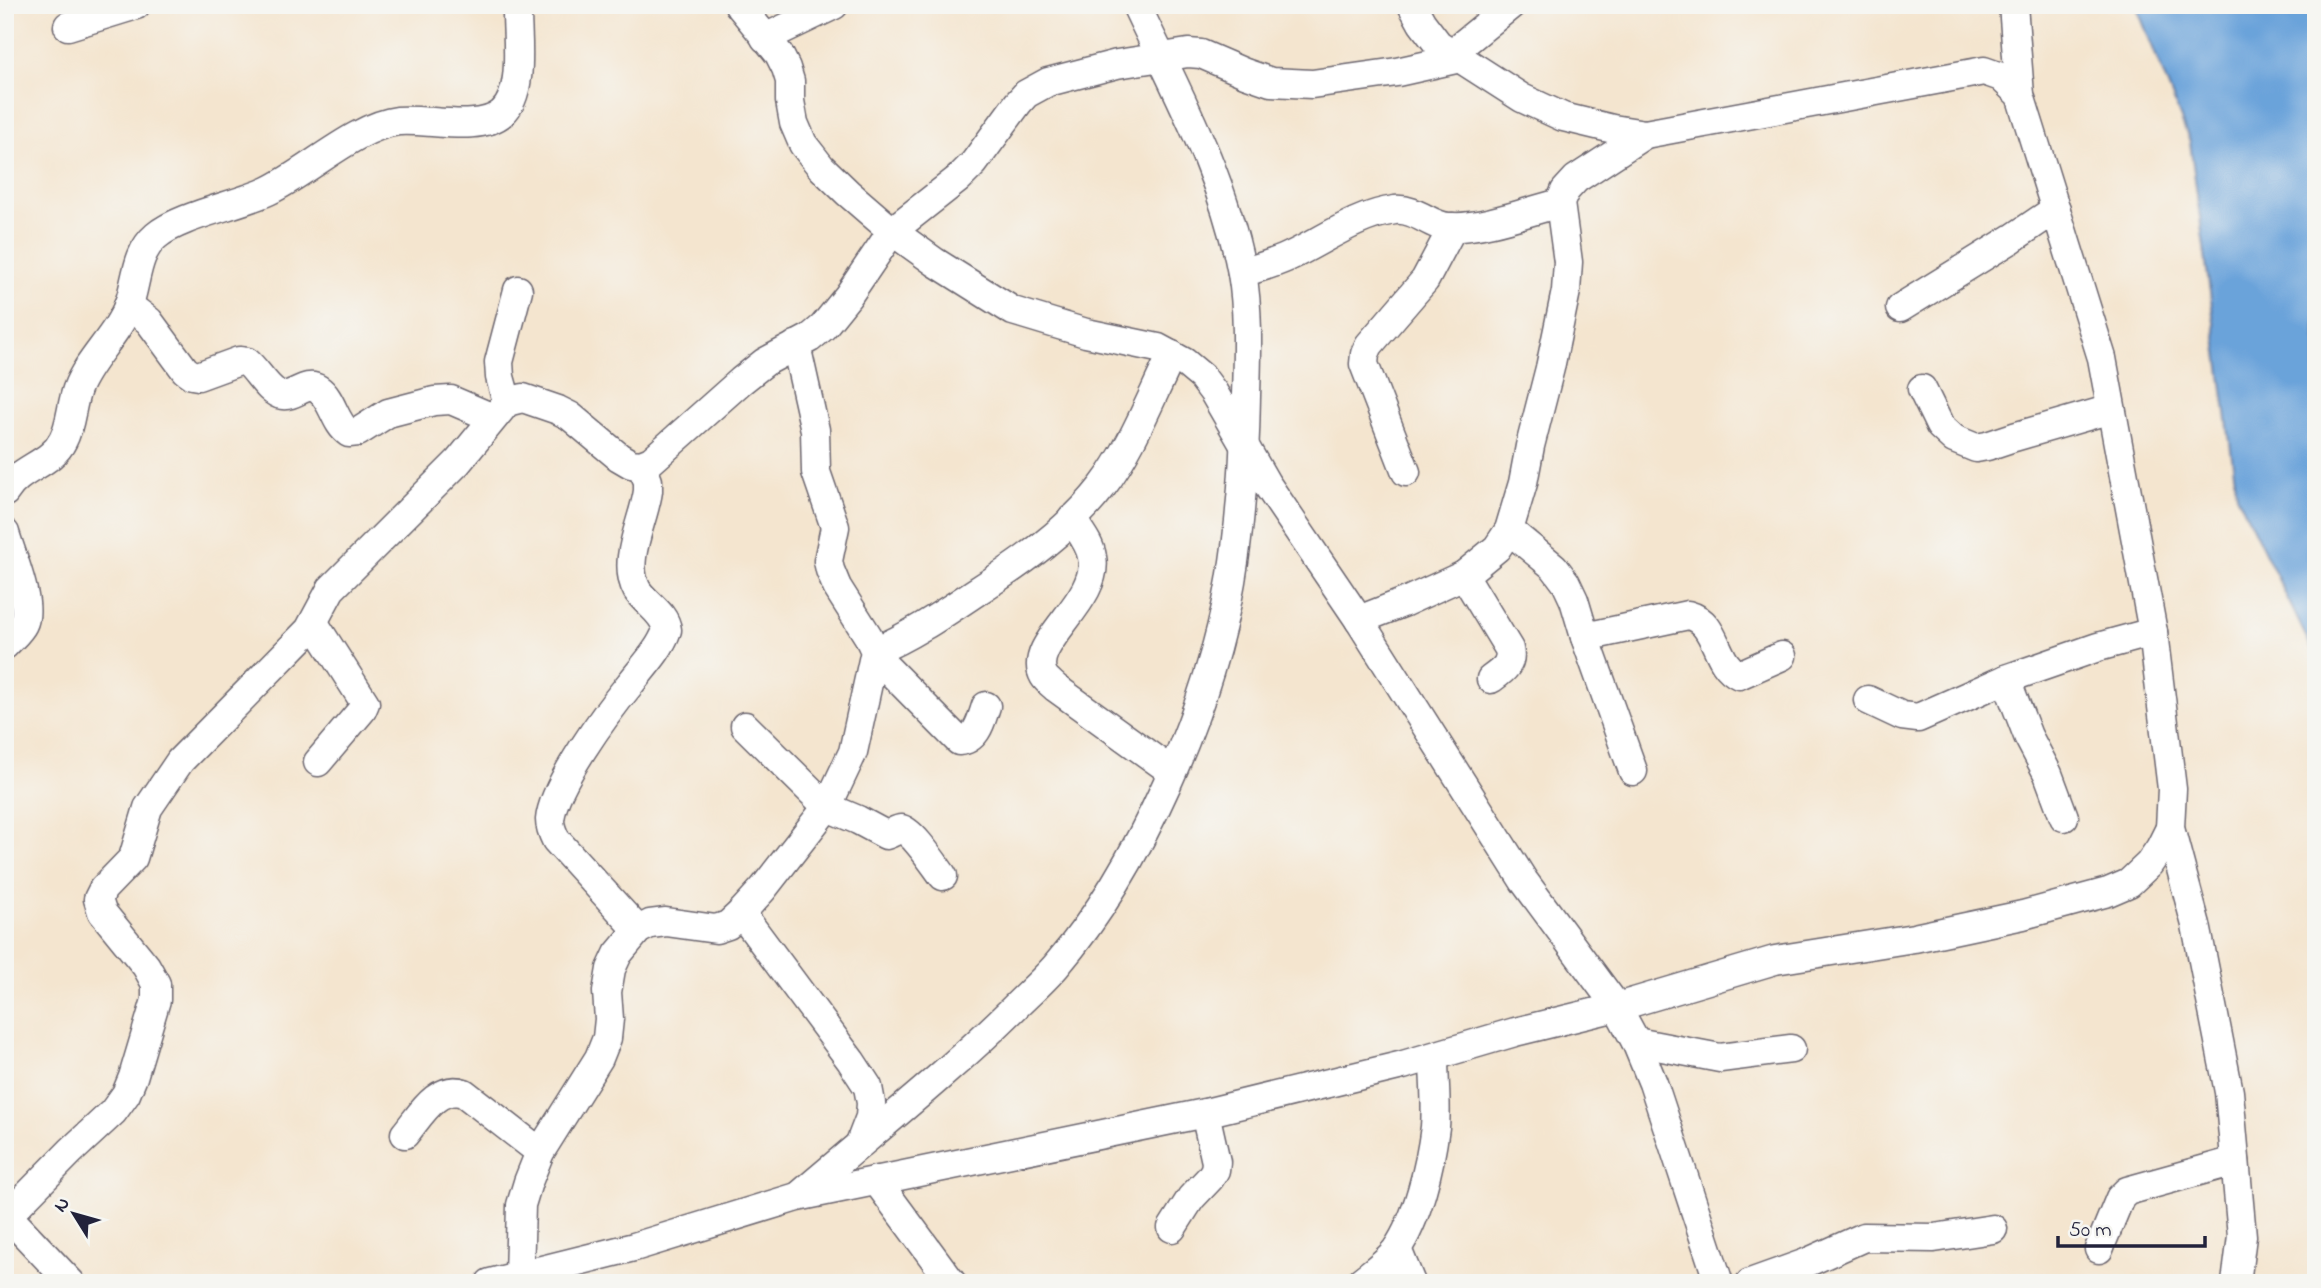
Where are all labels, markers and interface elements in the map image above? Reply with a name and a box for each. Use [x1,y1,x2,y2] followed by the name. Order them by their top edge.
[38,1180,108,1250] north arrow
[48,1192,77,1219] text: N
[2058,1204,2206,1248] scale bar
[2069,1216,2112,1246] text: 50 m

